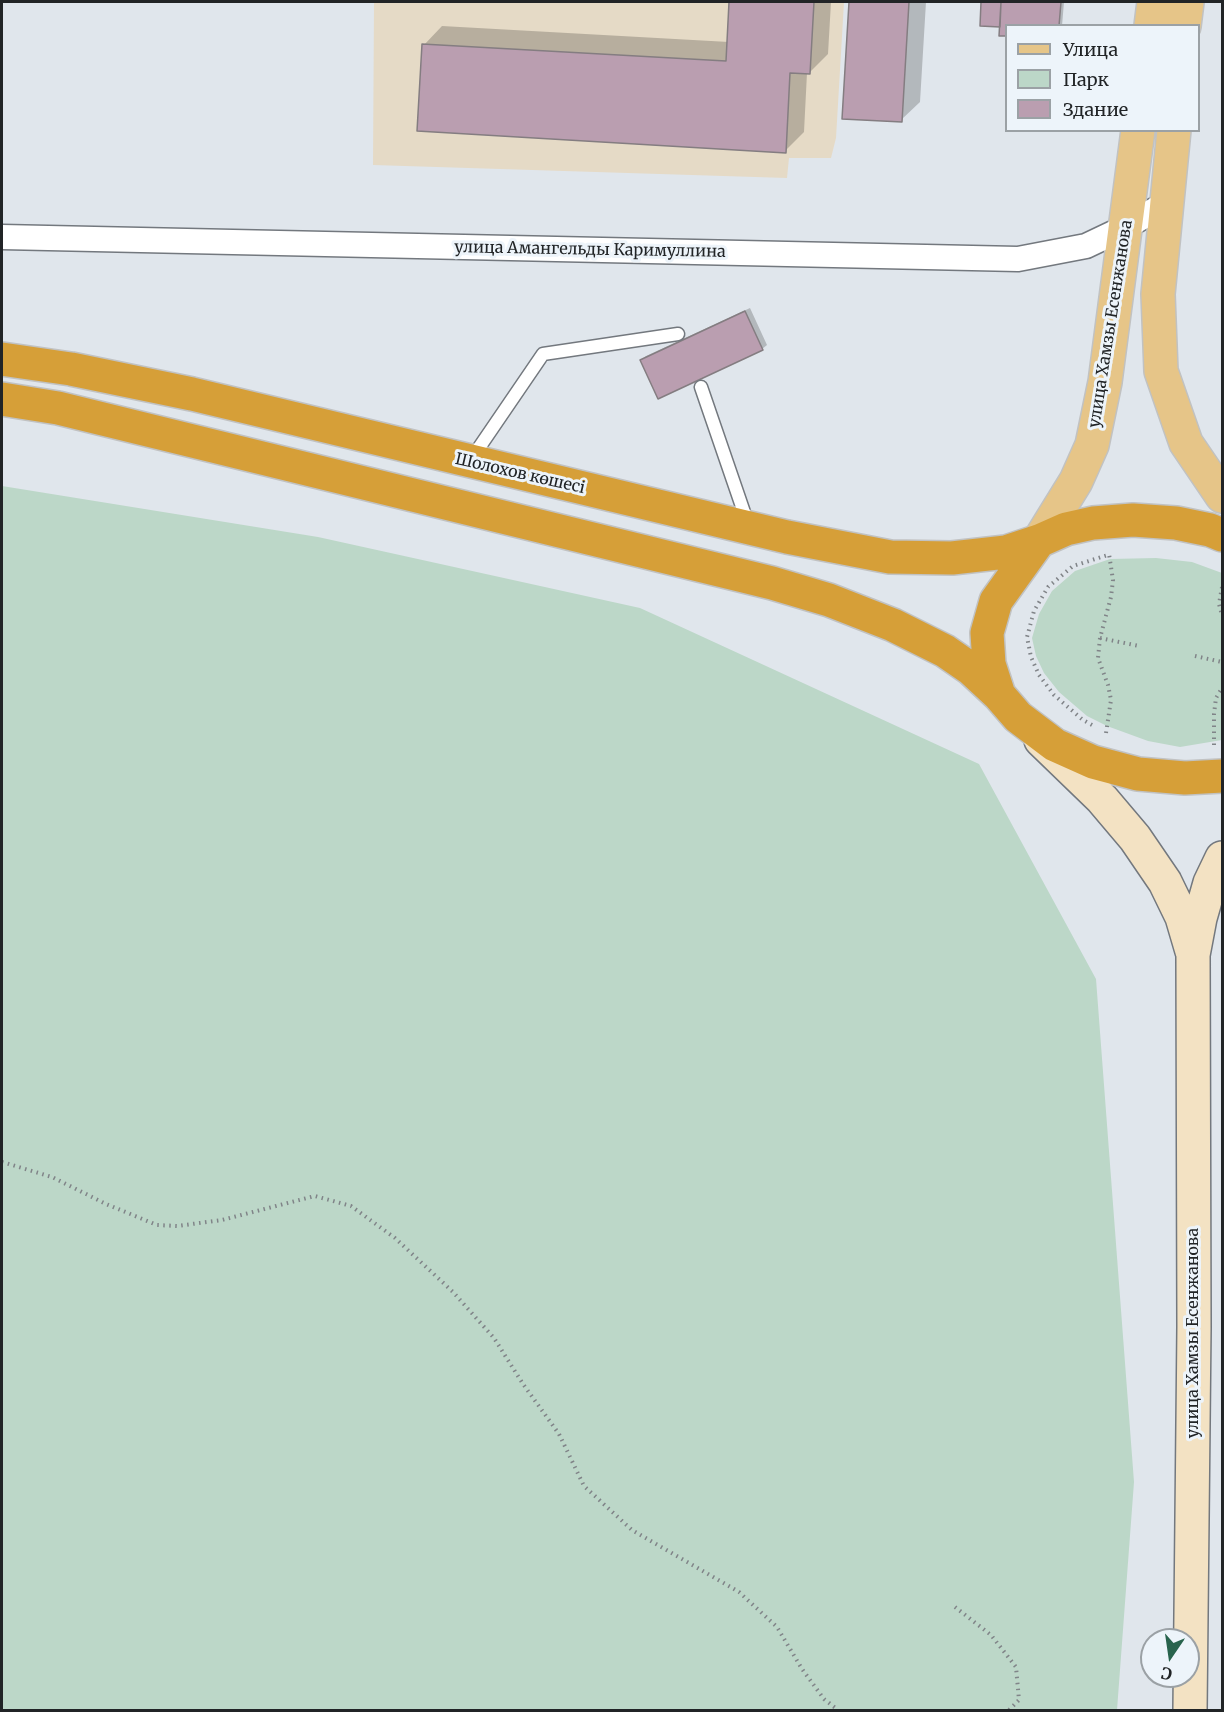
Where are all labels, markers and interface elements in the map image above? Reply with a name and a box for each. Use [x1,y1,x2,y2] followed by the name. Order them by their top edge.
[1005,24,1200,132] legend
[1063,38,1118,61] text: Улица
[1063,68,1109,91] text: Парк
[1063,98,1128,121] text: Здание
[1085,219,1137,429] street label: улица Хамзы Есенжанова
[454,238,726,262] street label: улица Амангельды Каримуллина
[453,450,587,498] street label: Шолохов көшесі
[1183,1228,1203,1438] street label: улица Хамзы Есенжанова
[1140,1628,1200,1688] north arrow
[1159,1663,1174,1685] text: С

